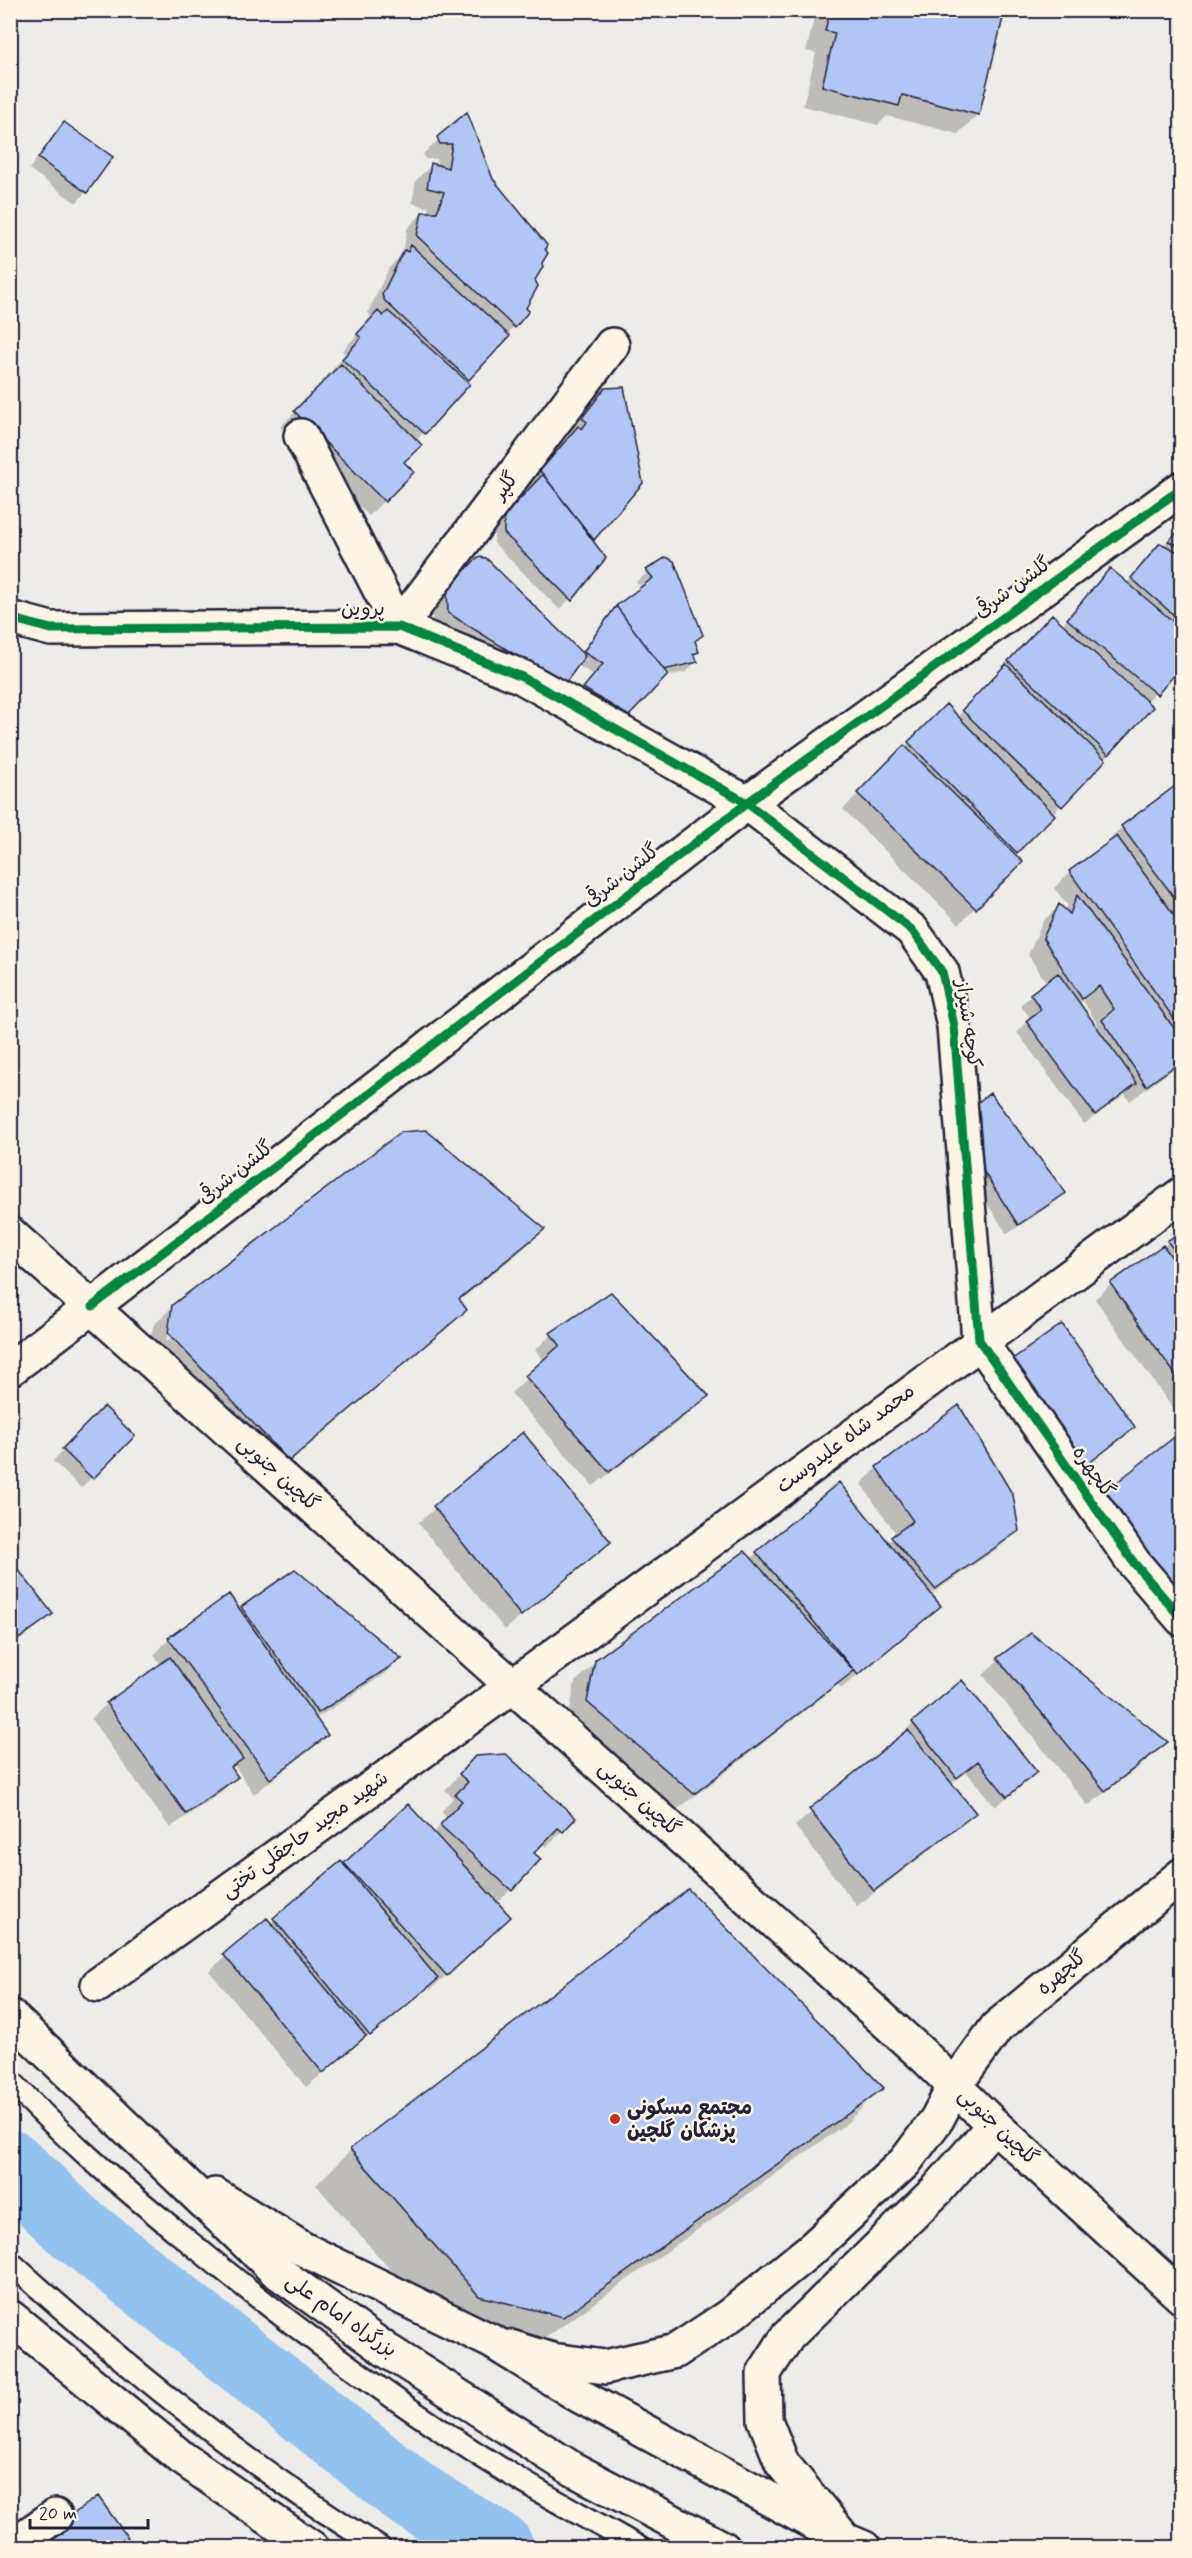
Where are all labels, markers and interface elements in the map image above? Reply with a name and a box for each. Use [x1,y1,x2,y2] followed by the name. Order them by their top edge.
[485,467,525,507] street label: گلپر
[968,550,1057,625] street label: گلشن شرقی
[341,596,385,623] street label: پروین
[578,837,666,914] street label: گلشن شرقی
[948,976,988,1070] street label: کوچه شیراز
[192,1134,280,1211] street label: گلشن شرقی
[771,1378,921,1500] street label: محمد شاه علیدوست
[231,1430,325,1518] street label: گلچین جنوبی
[1065,1441,1121,1503] street label: گلچهره
[592,1755,686,1843] street label: گلچین جنوبی
[216,1765,394,1905] street label: شهید مجید حاجقلی تختی
[1031,1944,1093,2002] street label: گلچهره
[952,2082,1044,2172] street label: گلچین جنوبی
[627,2095,752,2145] place label: مجتمع مسکونی پزشکان گلچین
[608,2112,622,2126] marker: مجتمع مسکونی پزشکان گلچین
[280,2268,402,2364] street label: بزرگراه امام علی
[30,2492,148,2530] scale bar
[39,2502,77,2526] text: 20 m

